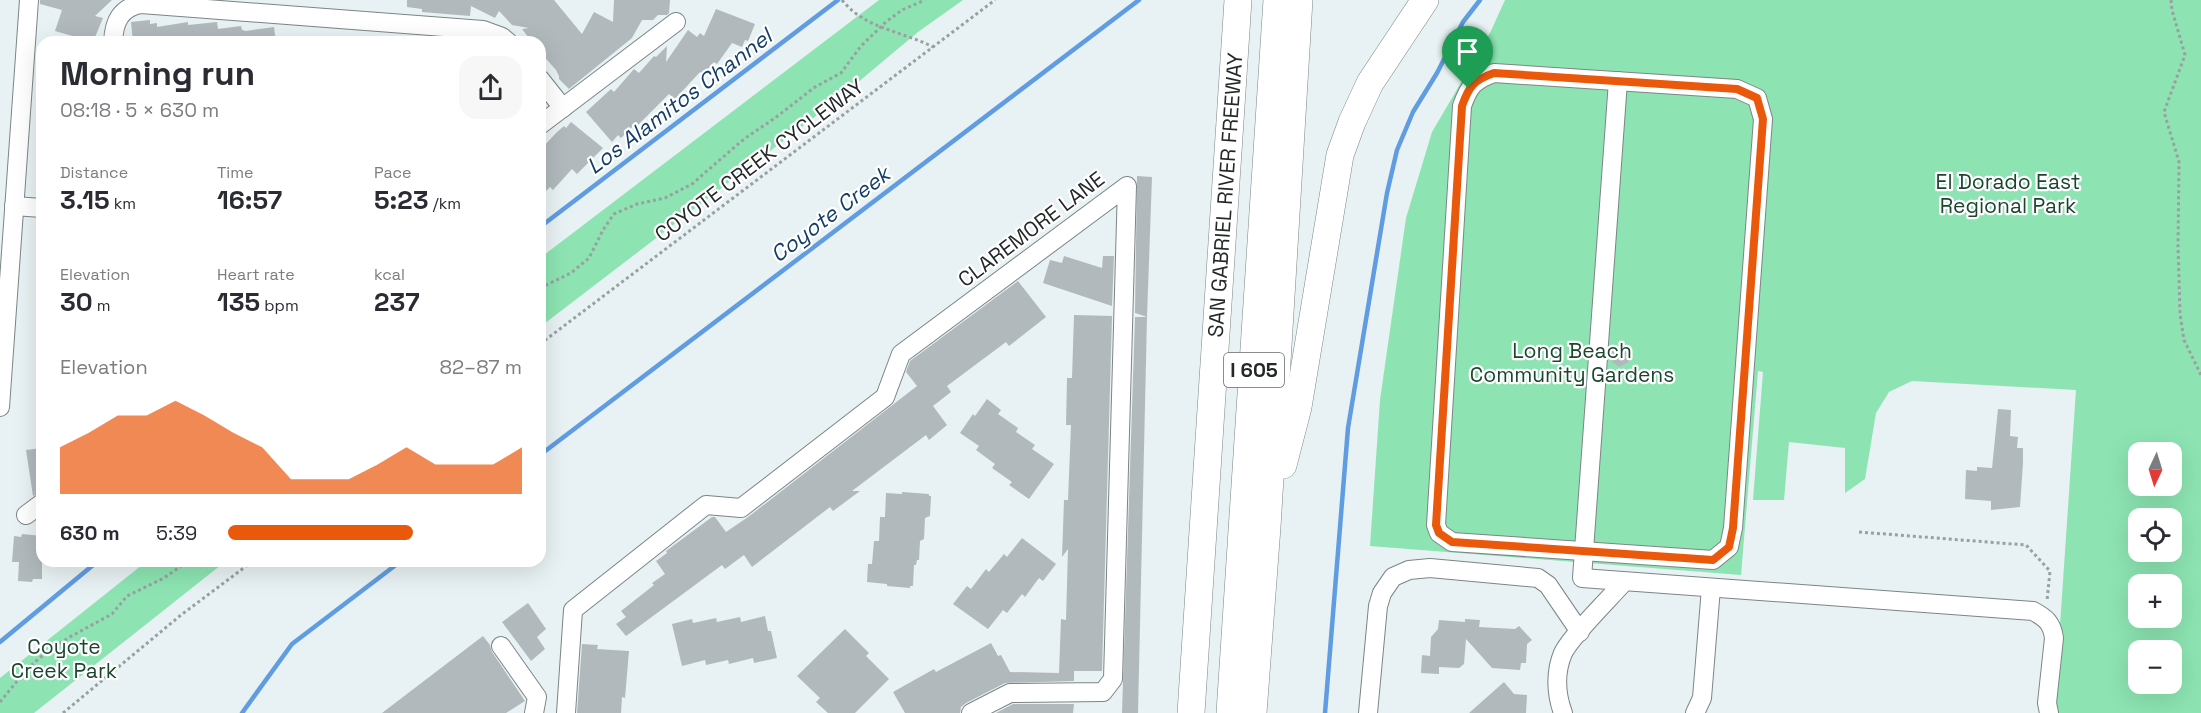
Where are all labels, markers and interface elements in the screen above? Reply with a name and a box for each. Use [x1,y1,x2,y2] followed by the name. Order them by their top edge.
[581,21,779,180] water label: Los Alamitos Channel
[1442,26,1493,88] pin
[1451,35,1484,68] icon: arrive
[1202,52,1248,338] street label: SAN GABRIEL RIVER FREEWAY
[60,53,255,95] text: Morning run
[459,56,522,119] button: share
[649,72,869,248] street label: COYOTE CREEK CYCLEWAY
[60,97,219,123] text: 08:18 · 5 × 630 m
[765,159,897,268] water label: Coyote Creek
[60,162,128,183] text: Distance
[217,162,253,183] text: Time
[374,162,411,183] text: Pace
[952,165,1110,293] street label: CLAREMORE LANE
[1936,168,2080,219] park label: El Dorado East Regional Park
[60,183,110,217] text: 3.15
[217,183,282,217] text: 16:57
[374,183,429,217] text: 5:23
[110,193,136,214] text: km
[429,193,461,214] text: /km
[60,264,130,285] text: Elevation
[217,264,295,285] text: Heart rate
[374,264,405,285] text: kcal
[60,285,93,319] text: 30
[217,285,260,319] text: 135
[374,285,420,319] text: 237
[93,295,111,316] text: m
[260,295,299,316] text: bpm
[1470,337,1674,388] park label: Long Beach Community Gardens
[1224,353,1284,387] road number: I 605
[60,354,148,380] text: Elevation
[440,354,522,380] text: 82–87 m
[2128,442,2182,496] north arrow
[2128,442,2182,694] map controls
[2128,508,2182,562] button: locate
[60,520,120,546] text: 630 m
[156,520,197,546] text: 5:39
[2128,574,2182,628] button: +
[11,633,117,684] park label: Coyote Creek Park
[2128,640,2182,694] button: −

